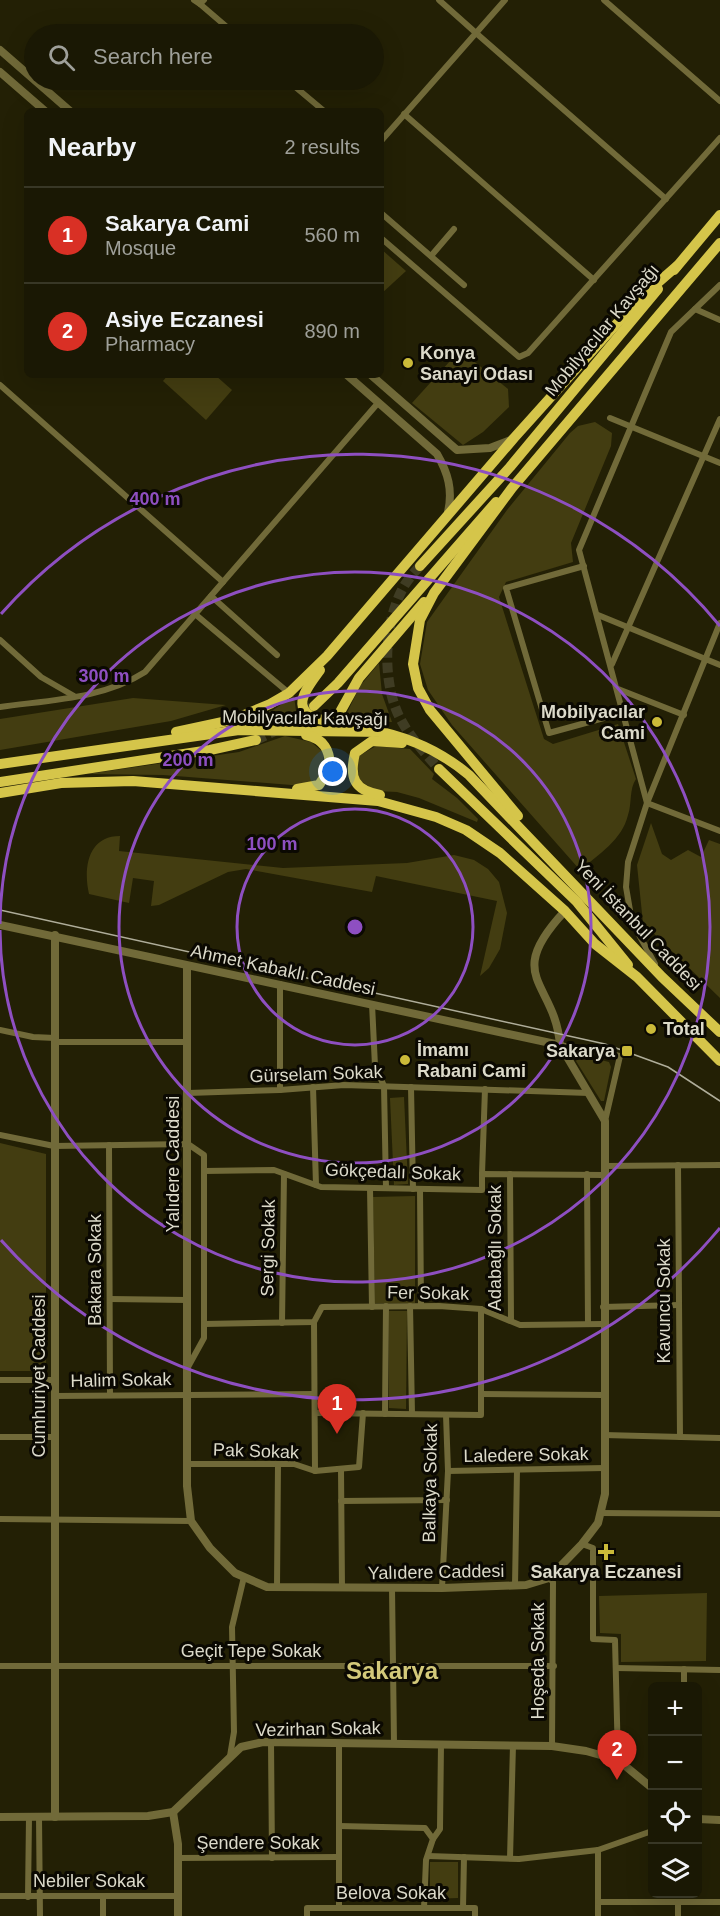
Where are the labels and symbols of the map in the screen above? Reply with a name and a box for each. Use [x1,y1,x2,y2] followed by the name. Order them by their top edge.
[541,260,663,400] street label: Mobilyacılar Kavşağı
[420,343,533,384] place label: Konya Sanayi Odası
[401,356,415,370] marker: Konya Sanayi Odası
[129,489,181,509] text: 400 m
[78,666,130,686] text: 300 m
[541,702,645,743] place label: Mobilyacılar Cami
[222,707,388,729] street label: Mobilyacılar Kavşağı
[650,715,664,729] marker: Mobilyacılar Cami
[162,750,214,770] text: 200 m
[318,757,347,786] your location
[246,834,298,854] text: 100 m
[571,856,705,994] street label: Yeni İstanbul Caddesi
[345,917,365,937] centre of rings
[189,941,377,999] street label: Ahmet Kabaklı Caddesi
[663,1019,705,1039] place label: Total
[644,1022,658,1036] marker: Total
[417,1040,526,1081] place label: İmamı Rabani Cami
[546,1041,616,1061] place label: Sakarya
[620,1044,634,1058] marker: Sakarya
[398,1053,412,1067] marker: İmamı Rabani Cami
[249,1062,384,1086] street label: Gürselam Sokak
[163,1096,183,1232] street label: Yalıdere Caddesi
[325,1160,462,1184] street label: Gökçedalı Sokak
[485,1184,505,1311] street label: Adabağlı Sokak
[257,1198,279,1297] street label: Sergi Sokak
[85,1213,105,1326] street label: Bakara Sokak
[654,1237,674,1364] street label: Kavuncu Sokak
[387,1282,470,1304] street label: Fer Sokak
[29,1294,49,1458] street label: Cumhuriyet Caddesi
[70,1369,173,1391] street label: Halim Sokak
[318,1384,356,1434] pin: 1
[419,1422,441,1543] street label: Balkaya Sokak
[213,1440,300,1463] street label: Pak Sokak
[463,1444,590,1466] street label: Laledere Sokak
[599,1545,613,1559] marker: Sakarya Eczanesi
[367,1561,505,1583] street label: Yalıdere Caddesi
[530,1562,682,1582] place label: Sakarya Eczanesi
[528,1601,548,1720] street label: Hoşeda Sokak
[181,1641,322,1661] street label: Geçit Tepe Sokak
[346,1657,439,1684] district label: Sakarya
[255,1718,382,1740] street label: Vezirhan Sokak
[598,1730,636,1780] pin: 2
[196,1833,321,1853] street label: Şendere Sokak
[33,1871,146,1891] street label: Nebiler Sokak
[336,1883,447,1903] street label: Belova Sokak

